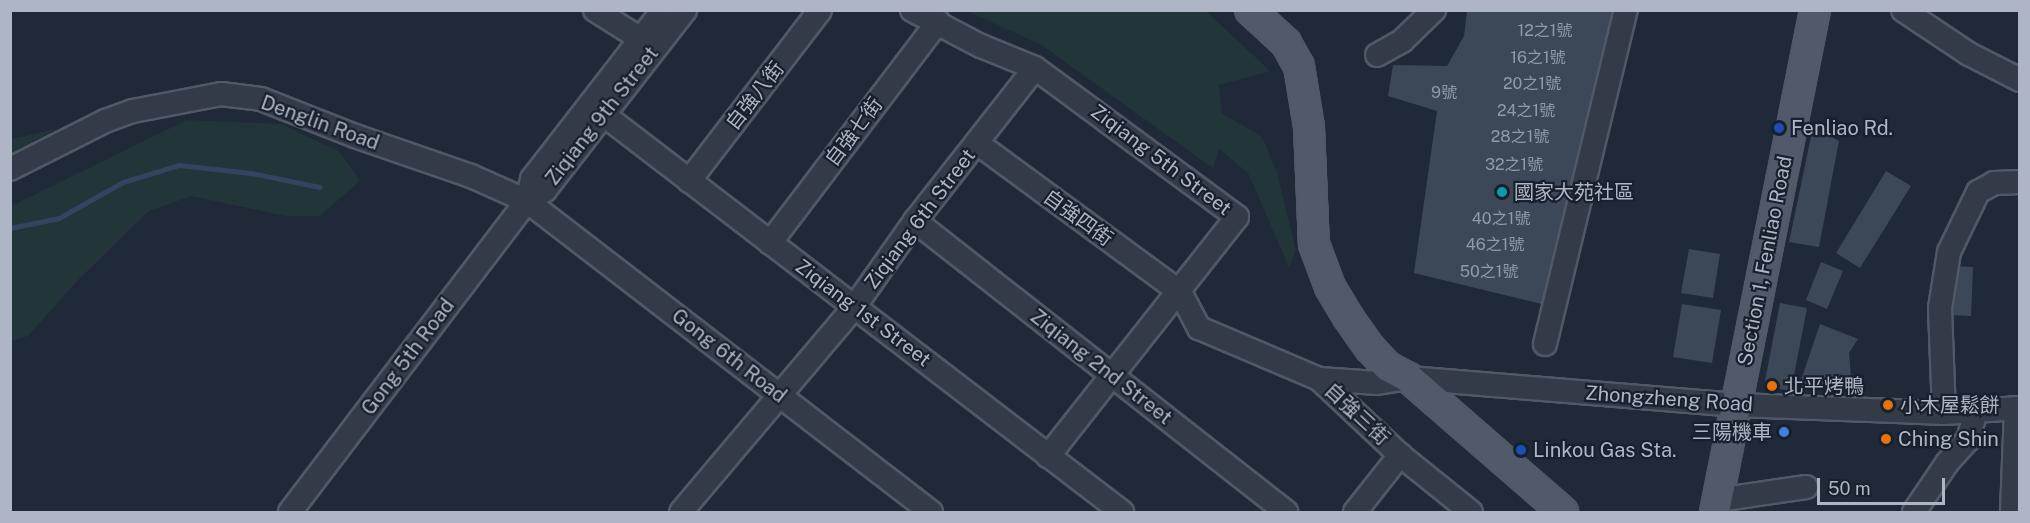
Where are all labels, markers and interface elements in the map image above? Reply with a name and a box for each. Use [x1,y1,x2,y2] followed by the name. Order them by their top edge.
[1518,21,1572,41] house number: 12之1號
[540,42,664,190] street label: Ziqiang 9th Street
[1511,48,1565,68] house number: 16之1號
[721,57,789,135] street label: 自強八街
[1503,74,1561,94] house number: 20之1號
[1431,83,1457,103] house number: 9號
[258,91,382,155] street label: Denglin Road
[820,93,888,171] street label: 自強七街
[1086,99,1236,221] street label: Ziqiang 5th Street
[1497,101,1555,121] house number: 24之1號
[1791,116,1893,140] place label: Fenliao Rd.
[1772,121,1786,135] marker: Fenliao Rd.
[1491,127,1549,147] house number: 28之1號
[859,144,981,294] street label: Ziqiang 6th Street
[1733,154,1797,368] street label: Section 1, Fenliao Road
[1485,155,1543,175] house number: 32之1號
[1514,180,1634,204] place label: 國家大苑社區
[1039,185,1117,251] street label: 自強四街
[1495,185,1509,199] marker: 國家大苑社區
[1472,209,1530,229] house number: 40之1號
[1466,235,1524,255] house number: 46之1號
[791,254,935,372] street label: Ziqiang 1st Street
[1460,262,1518,282] house number: 50之1號
[357,294,459,420] street label: Gong 5th Road
[667,304,791,408] street label: Gong 6th Road
[1025,304,1177,430] street label: Ziqiang 2nd Street
[1784,374,1864,398] place label: 北平烤鴨
[1320,378,1394,450] street label: 自強三街
[1765,379,1779,393] marker: 北平烤鴨
[1584,381,1754,417] street label: Zhongzheng Road
[1900,393,2000,417] place label: 小木屋鬆餅
[1881,398,1895,412] marker: 小木屋鬆餅
[1692,420,1772,444] place label: 三陽機車
[1777,425,1791,439] marker: 三陽機車
[1898,427,1999,451] place label: Ching Shin
[1879,432,1893,446] marker: Ching Shin
[1533,438,1677,462] place label: Linkou Gas Sta.
[1514,443,1528,457] marker: Linkou Gas Sta.
[1820,466,1948,504] scale bar
[1828,478,1871,499] text: 50 m

